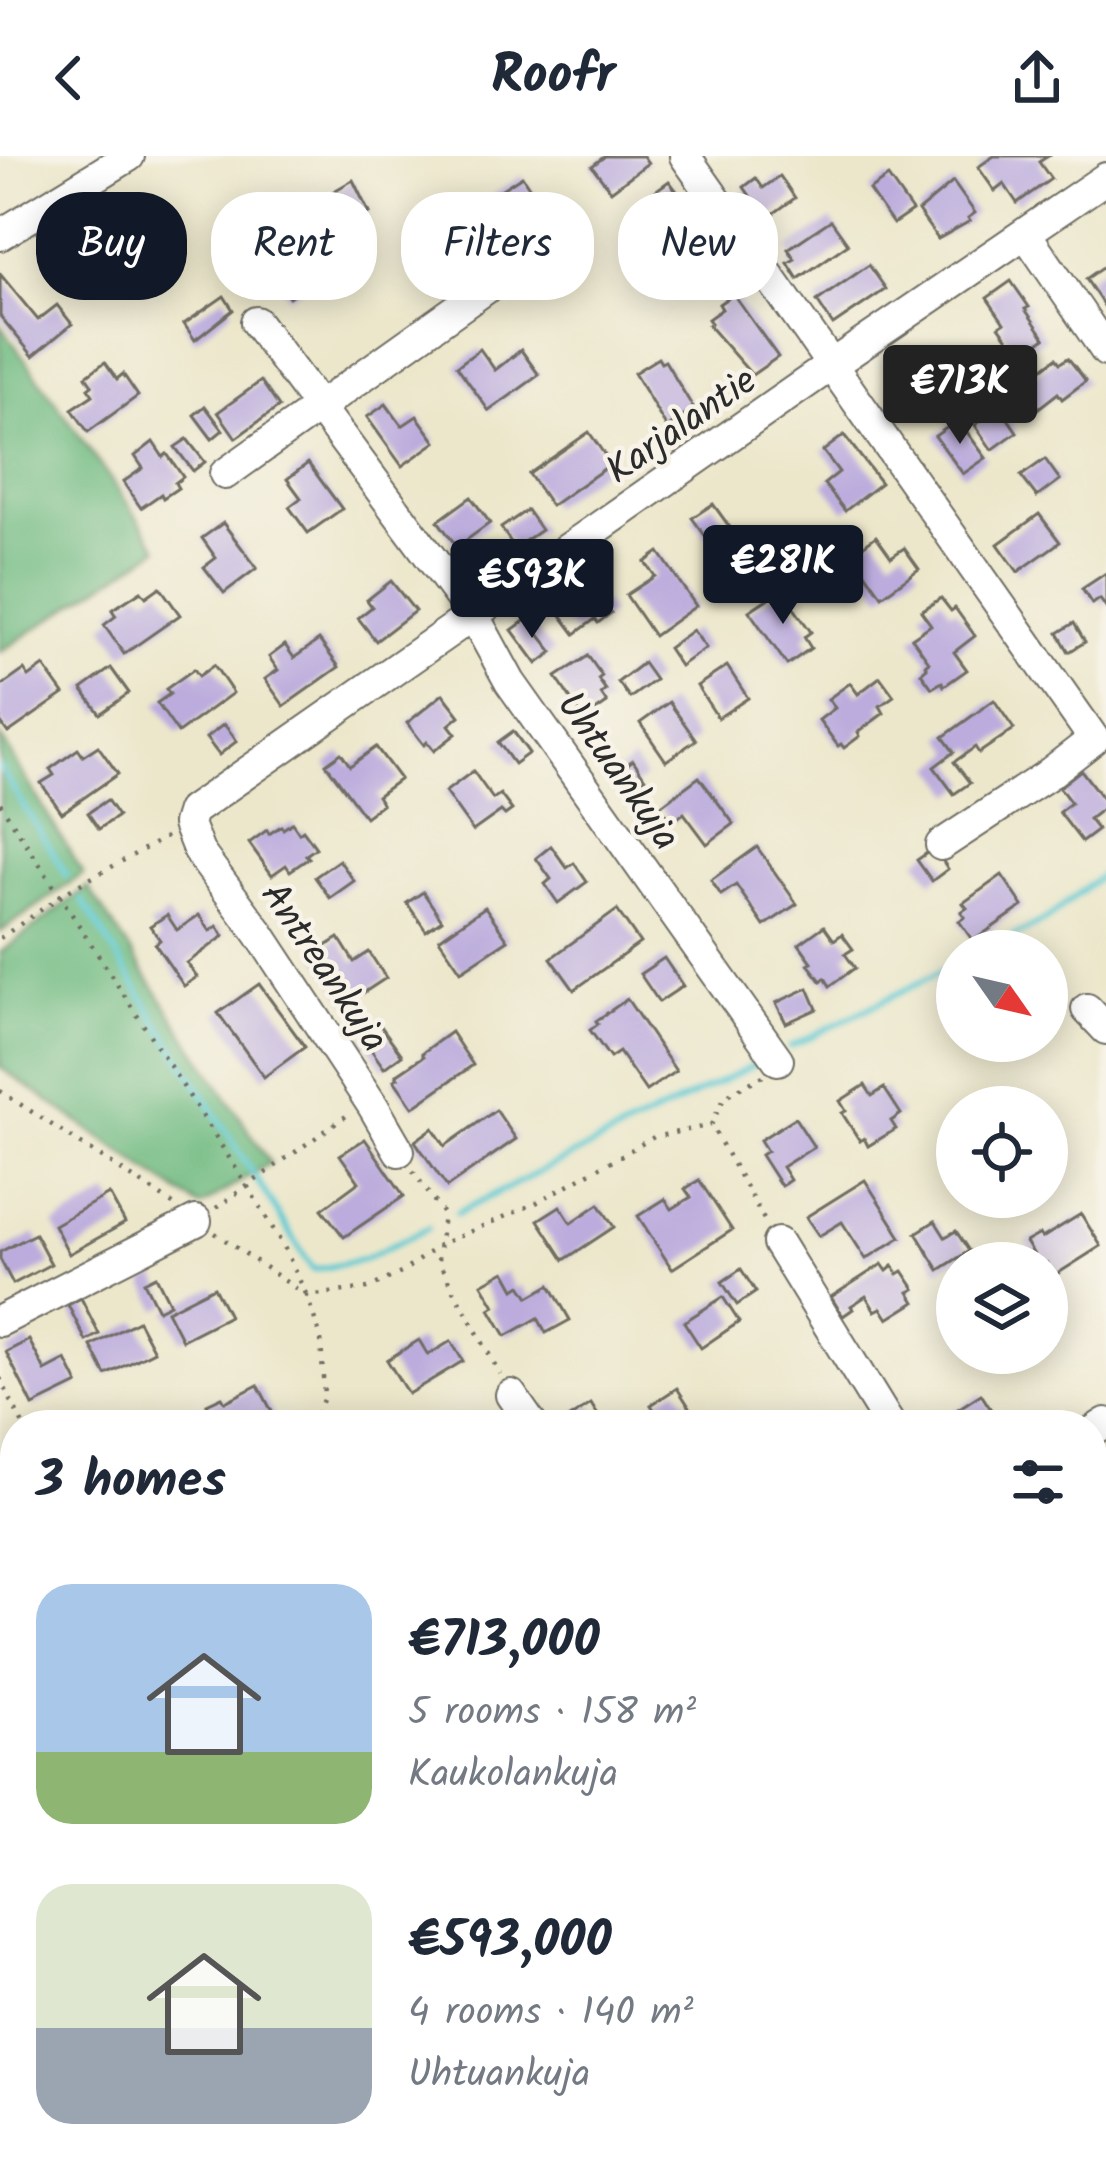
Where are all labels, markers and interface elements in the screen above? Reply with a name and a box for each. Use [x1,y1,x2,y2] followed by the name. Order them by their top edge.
[491,35,615,121] text: Roofr
[36,45,102,111] icon: back
[1004,45,1070,111] icon: share
[36,192,187,300] chip: Buy
[211,192,377,300] chip: Rent
[401,192,594,300] chip: Filters
[618,192,778,300] chip: New
[876,345,1044,447] pin: €713K
[594,352,771,502] street label: Karjalantie
[910,353,1010,415] text: €713K
[699,525,867,627] pin: €281K
[730,533,836,595] text: €281K
[448,539,616,641] pin: €593K
[477,547,587,609] text: €593K
[539,680,694,865] street label: Uhtuankuja
[243,870,403,1066] street label: Antreankuja
[936,930,1068,1062] north arrow
[936,930,1068,1374] map controls
[936,1086,1068,1218] button: locate
[936,1242,1068,1374] button: layers
[36,1442,226,1523] text: 3 homes
[1005,1449,1071,1515] icon: filters
[408,1602,600,1683] text: €713,000
[132,1632,276,1776] icon: home
[408,1683,696,1745] text: 5 rooms · 158 m²
[408,1745,618,1807] text: Kaukolankuja
[408,1902,612,1983] text: €593,000
[132,1932,276,2076] icon: home
[408,1983,693,2045] text: 4 rooms · 140 m²
[408,2045,590,2107] text: Uhtuankuja

